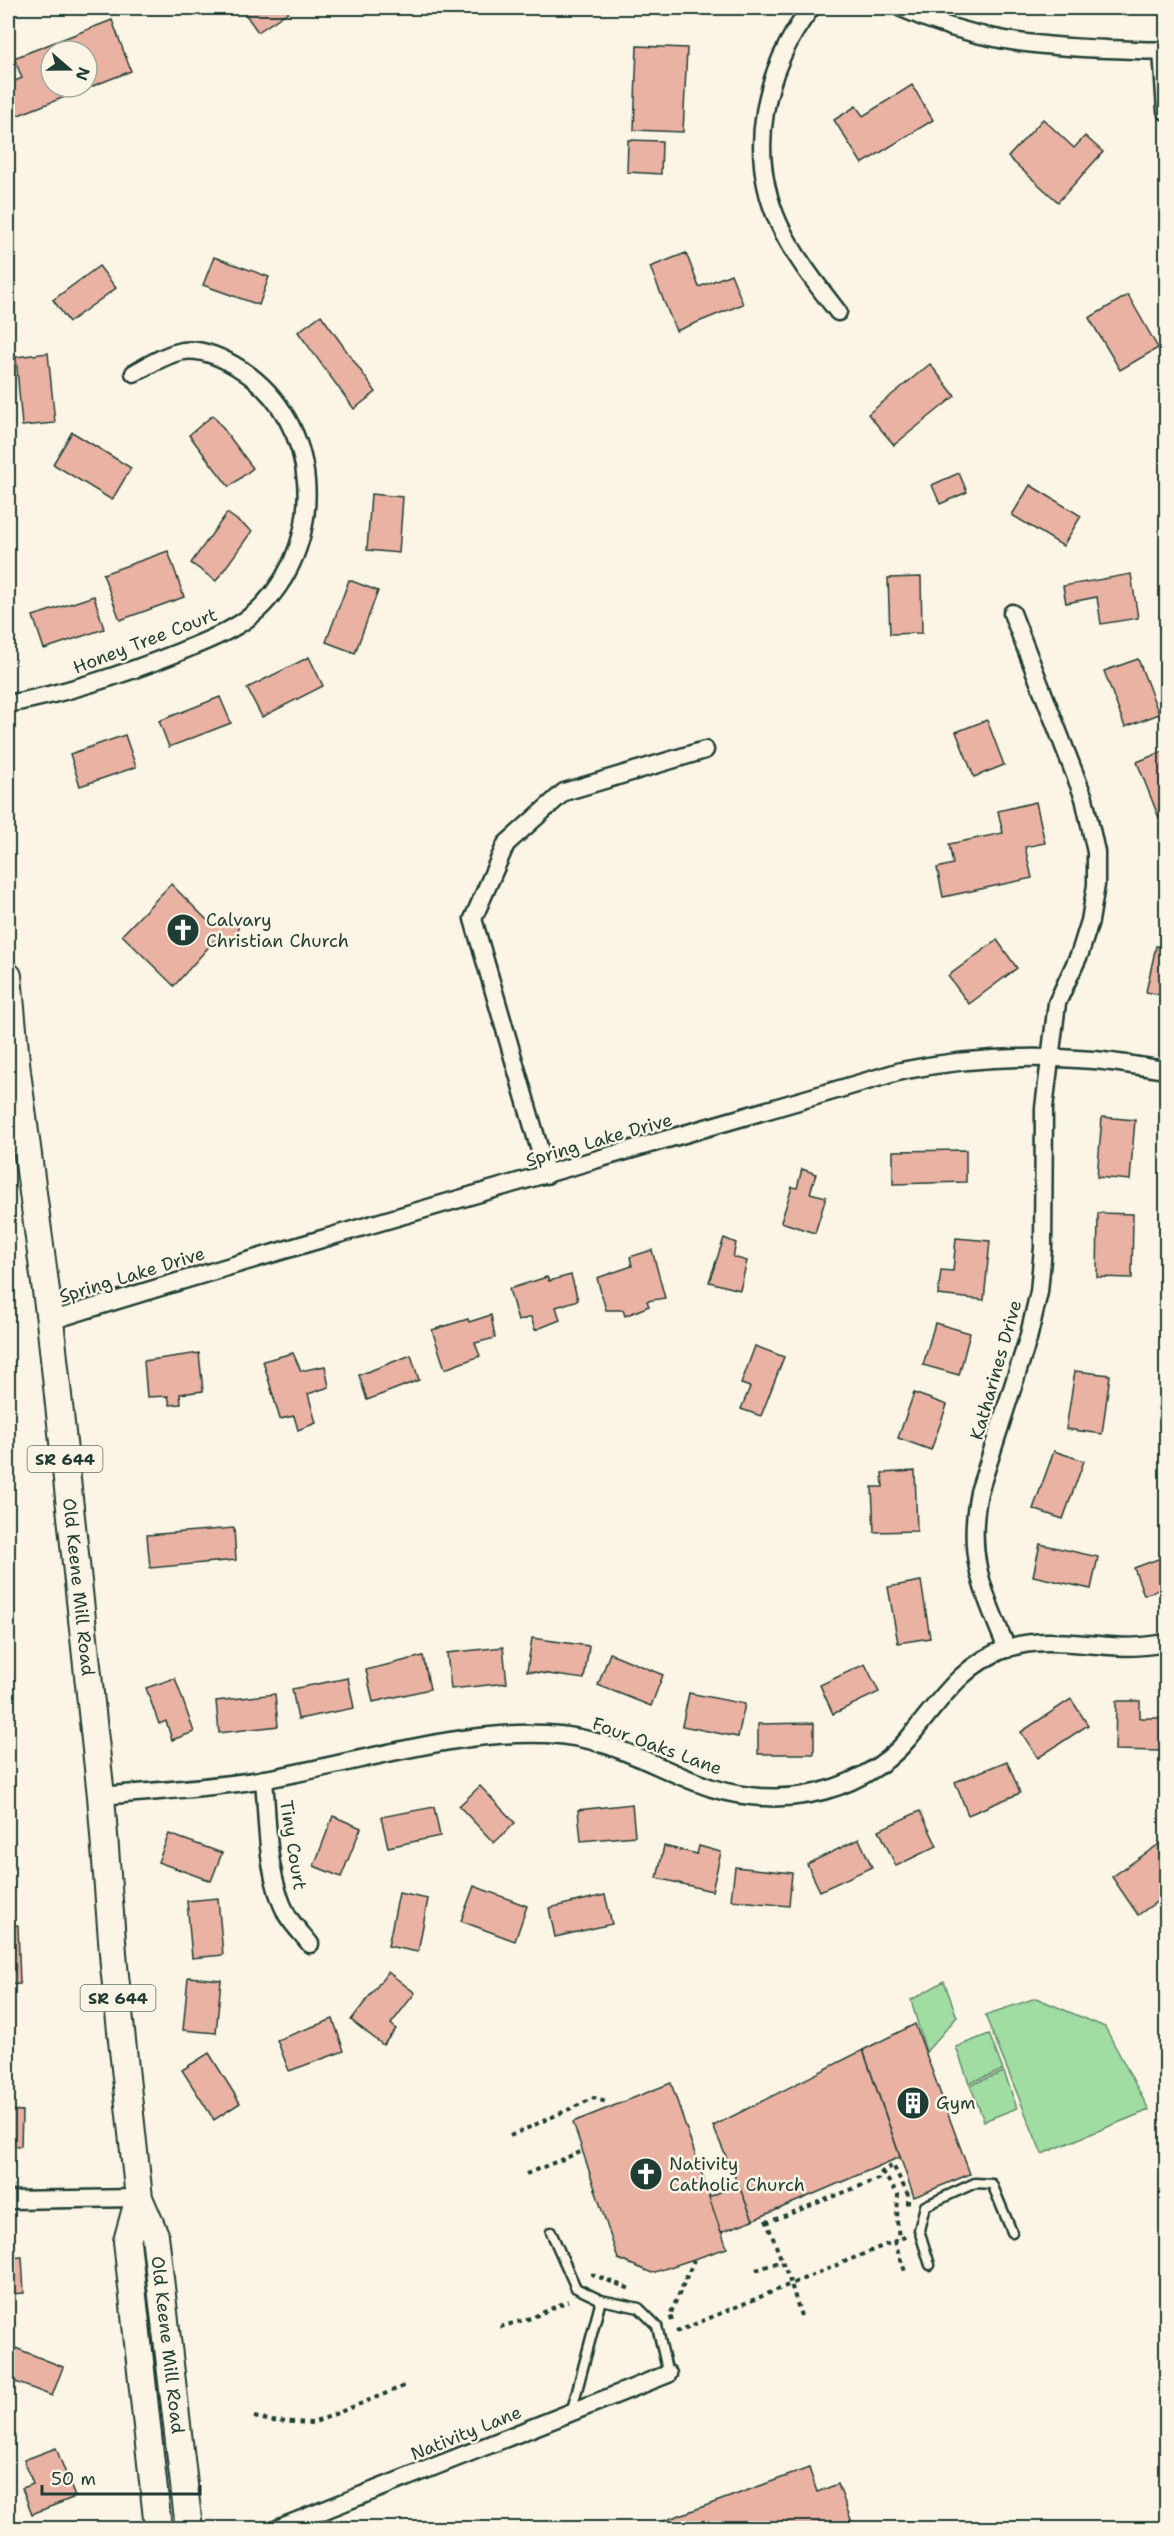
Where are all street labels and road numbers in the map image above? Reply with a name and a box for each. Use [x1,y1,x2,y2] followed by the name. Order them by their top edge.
[70,602,221,679] street label: Honey Tree Court
[523,1108,675,1172] street label: Spring Lake Drive
[56,1241,208,1309] street label: Spring Lake Drive
[965,1297,1027,1443] street label: Katharines Drive
[28,1446,103,1472] road number: SR 644
[57,1497,100,1677] street label: Old Keene Mill Road
[589,1711,725,1781] street label: Four Oaks Lane
[274,1798,312,1892] street label: Tiny Court
[80,1985,156,2011] road number: SR 644
[146,2255,190,2435] street label: Old Keene Mill Road
[407,2400,525,2466] street label: Nativity Lane

